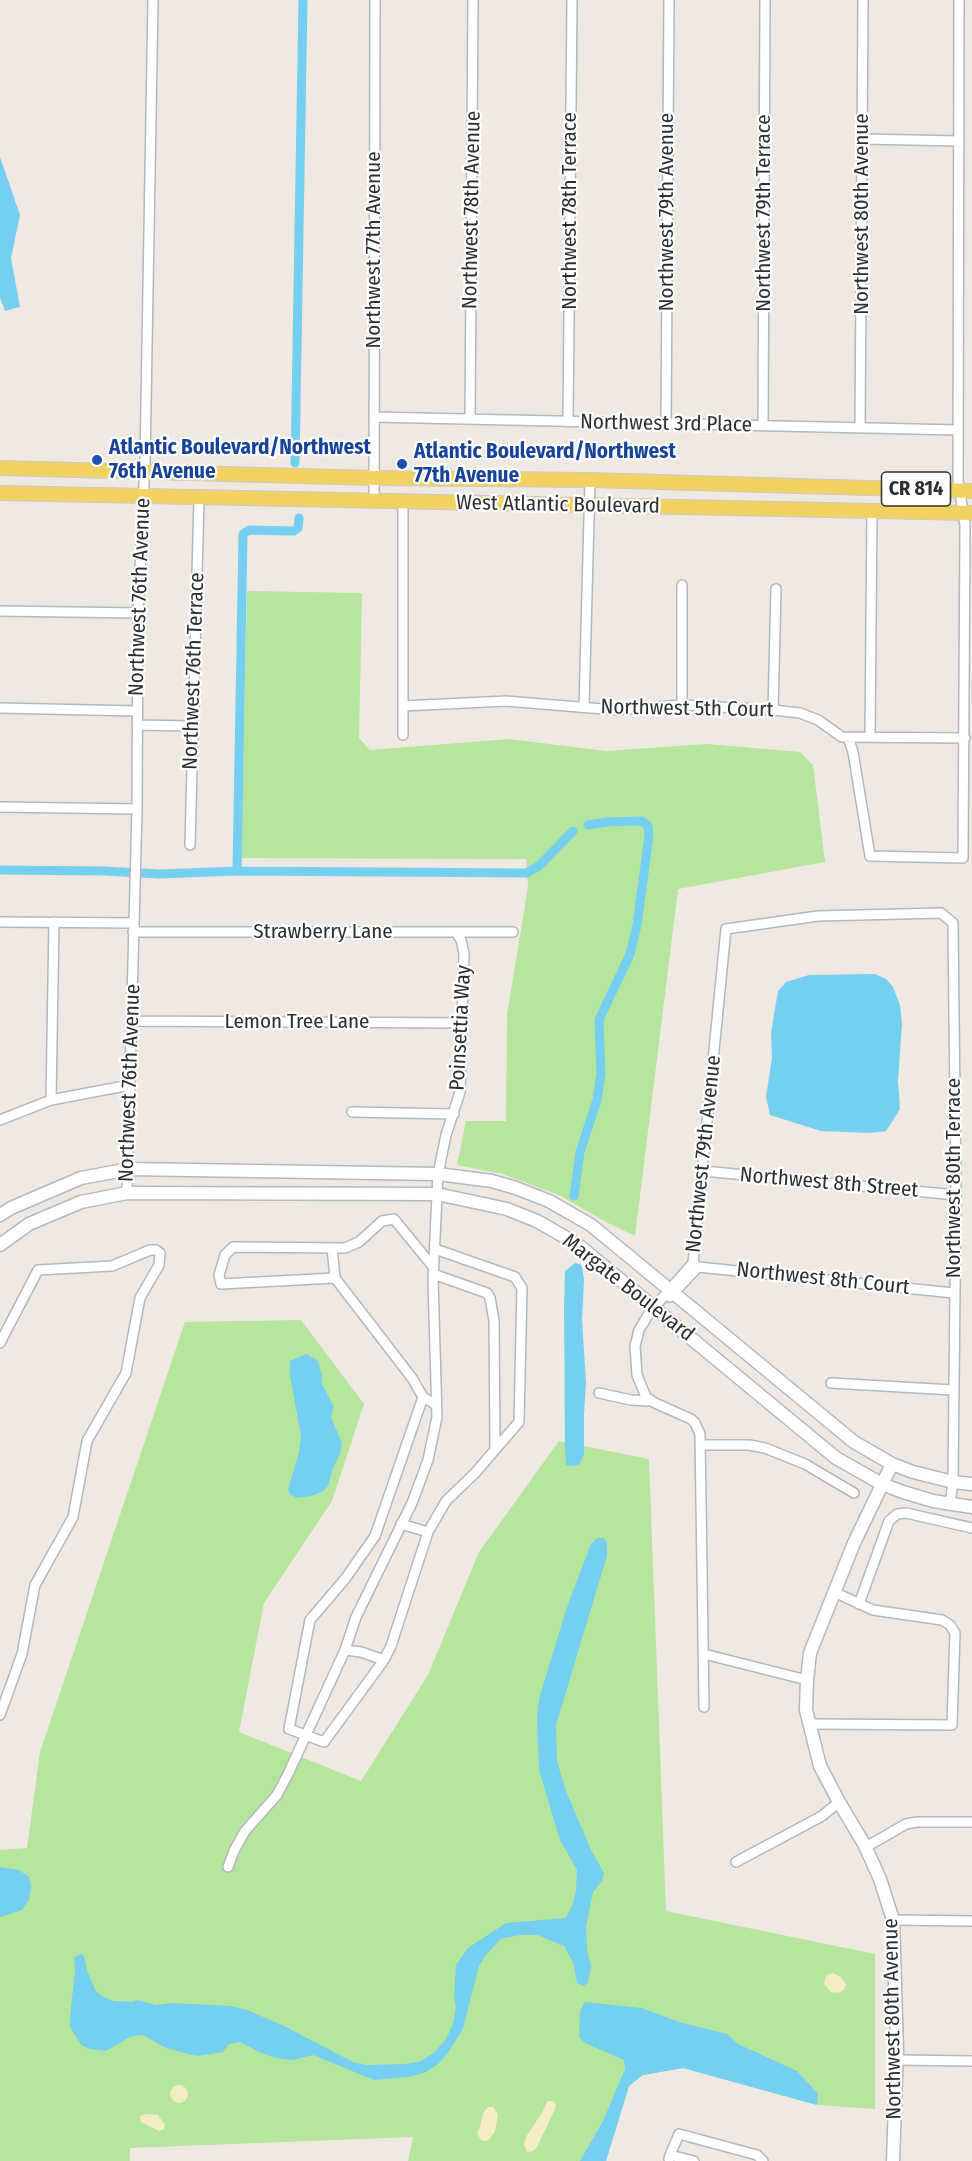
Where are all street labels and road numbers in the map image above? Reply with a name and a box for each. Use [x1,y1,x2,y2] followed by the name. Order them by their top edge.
[458,111,486,309] street label: Northwest 78th Avenue
[557,112,583,310] street label: Northwest 78th Terrace
[654,113,680,311] street label: Northwest 79th Avenue
[849,113,875,315] street label: Northwest 80th Avenue
[751,114,777,312] street label: Northwest 79th Terrace
[361,151,387,349] street label: Northwest 77th Avenue
[580,410,752,438] street label: Northwest 3rd Place
[882,472,950,506] road number: CR 814
[456,491,660,519] street label: West Atlantic Boulevard
[124,497,156,697] street label: Northwest 76th Avenue
[178,572,210,770] street label: Northwest 76th Terrace
[600,695,774,723] street label: Northwest 5th Court
[253,919,393,945] street label: Strawberry Lane
[445,965,477,1091] street label: Poinsettia Way
[114,983,146,1183] street label: Northwest 76th Avenue
[225,1009,369,1035] street label: Lemon Tree Lane
[681,1054,727,1254] street label: Northwest 79th Avenue
[941,1078,967,1278] street label: Northwest 80th Terrace
[739,1163,919,1203] street label: Northwest 8th Street
[557,1229,699,1347] street label: Margate Boulevard
[735,1257,911,1301] street label: Northwest 8th Court
[879,1918,907,2120] street label: Northwest 80th Avenue

